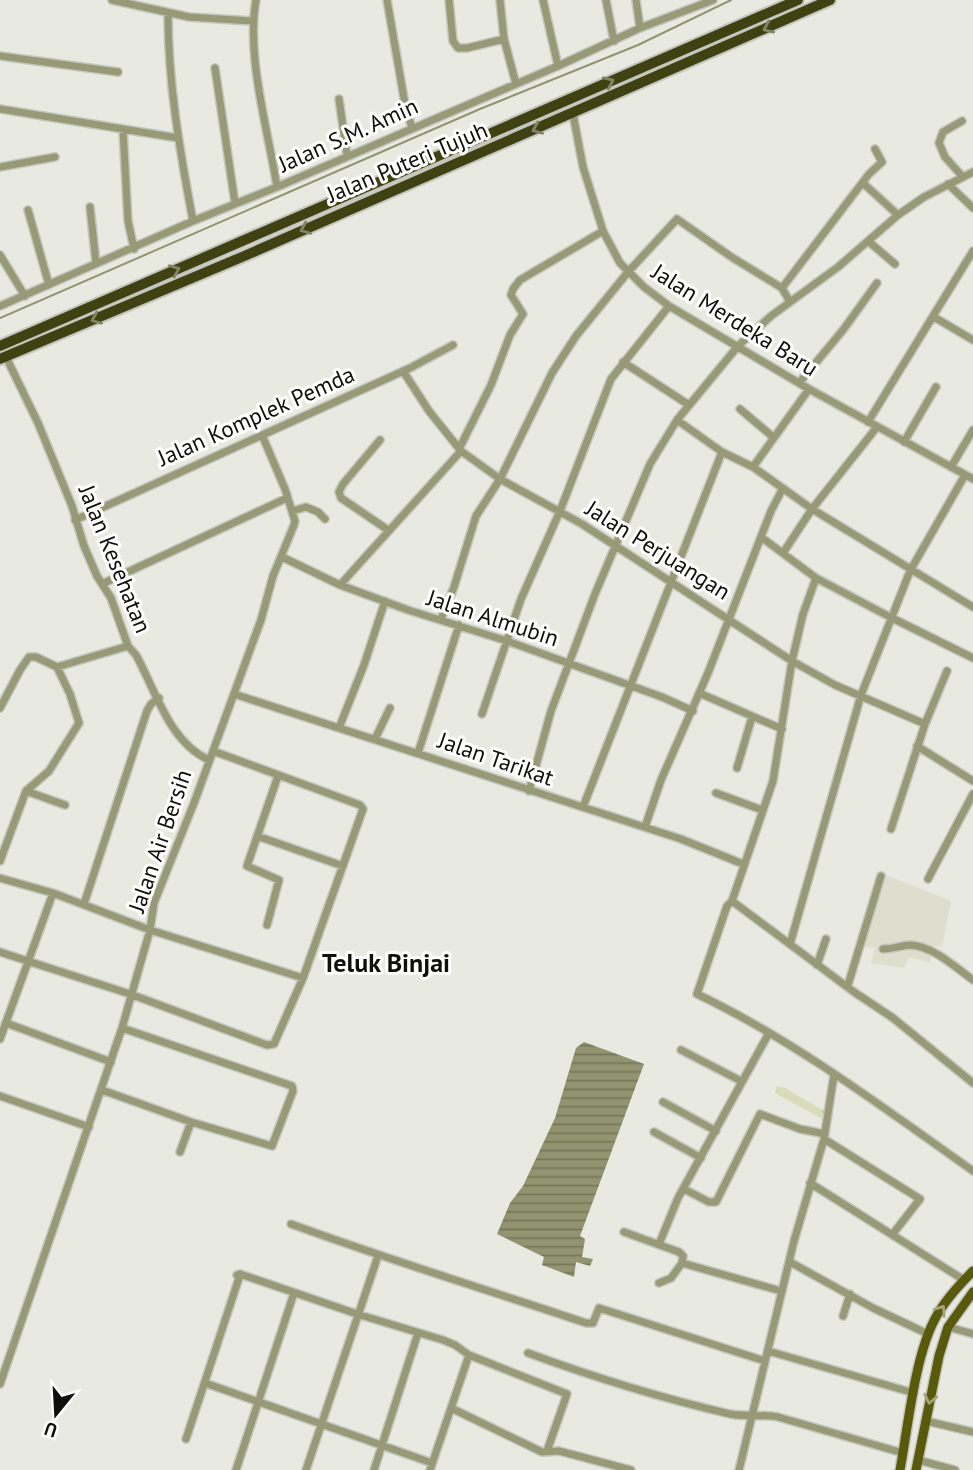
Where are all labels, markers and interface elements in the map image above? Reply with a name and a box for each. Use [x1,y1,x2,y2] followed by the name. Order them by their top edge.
[762,20,775,34] one-way arrow
[602,76,614,90] one-way arrow
[273,91,422,179] street label: Jalan S.M. Amin
[321,115,492,209] street label: Jalan Puteri Tujuh
[532,121,544,135] one-way arrow
[300,221,313,235] one-way arrow
[646,256,824,382] street label: Jalan Merdeka Baru
[168,264,180,278] one-way arrow
[91,310,103,324] one-way arrow
[152,359,359,472] street label: Jalan Komplek Pemda
[72,480,158,637] street label: Jalan Kesehatan
[580,493,736,606] street label: Jalan Perjuangan
[423,582,563,652] street label: Jalan Almubin
[434,725,558,792] street label: Jalan Tarikat
[121,766,198,917] street label: Jalan Air Bersih
[322,946,450,979] district label: Teluk Binjai
[933,1305,945,1318] one-way arrow
[21,1379,91,1449] north arrow
[924,1393,939,1405] one-way arrow
[41,1417,60,1443] text: U

